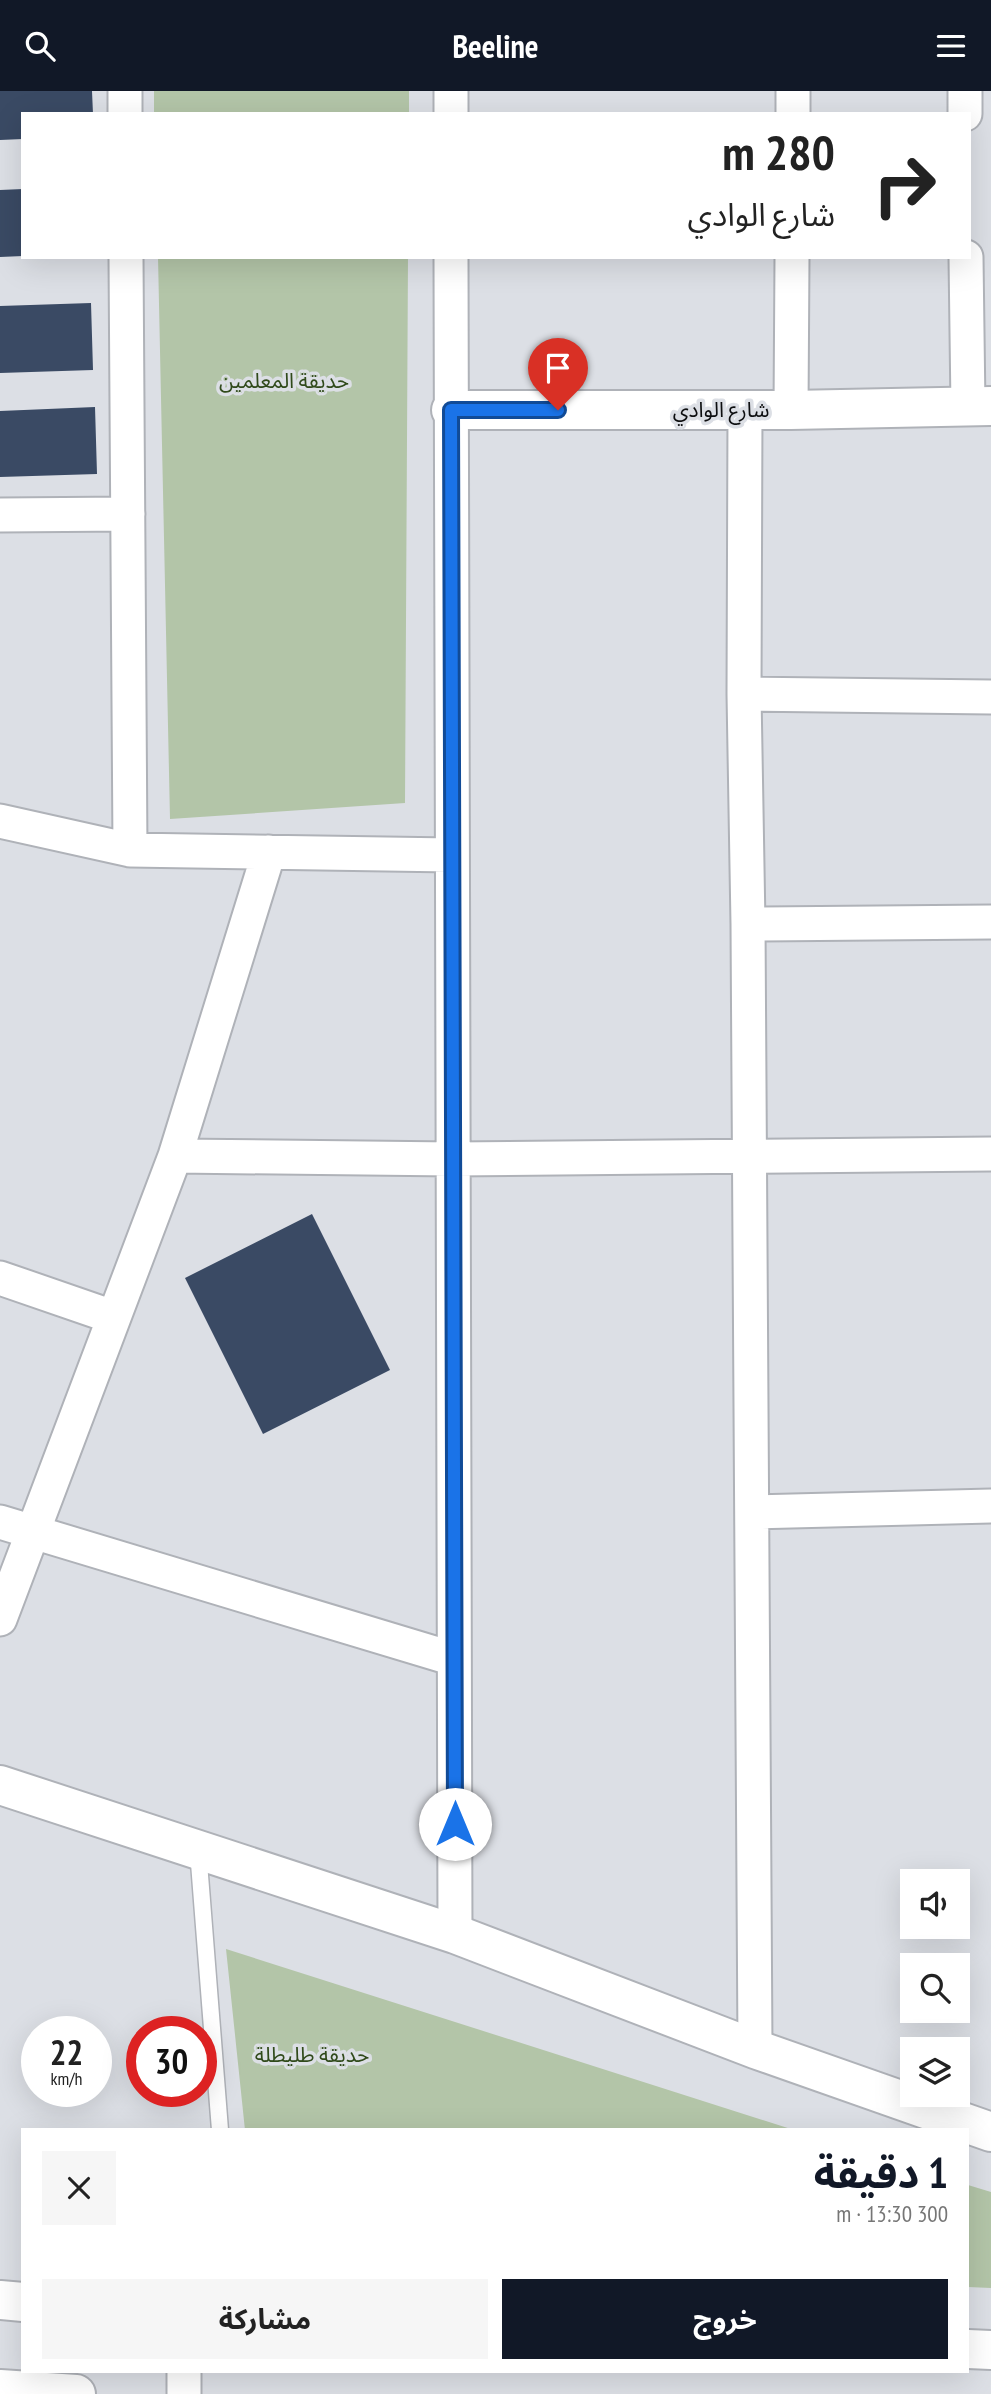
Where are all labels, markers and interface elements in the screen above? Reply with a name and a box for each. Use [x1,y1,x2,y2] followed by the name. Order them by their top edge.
[452,25,539,67] text: Beeline
[21,27,59,65] icon: search
[932,27,970,65] icon: menu
[722,120,835,184] text: 280 m
[859,140,950,231] icon: right
[688,193,835,235] text: شارع الوادي
[528,338,588,410] pin
[539,349,577,387] icon: arrive
[219,367,349,394] park label: حديقة المعلمين
[673,396,769,426] street label: شارع الوادي
[418,1787,492,1861] position arrow
[900,1869,970,2107] map controls
[900,1869,970,1939] button: sound
[900,1953,970,2023] button: search
[126,2016,217,2107] speed limit sign: 30
[50,2029,83,2075] text: 22
[900,2037,970,2107] button: layers
[255,2041,369,2068] park label: حديقة طليطلة
[51,2067,82,2090] text: km/h
[814,2145,948,2200] text: 1 دقيقة
[42,2151,116,2225] button: close
[836,2199,948,2228] text: 300 m · 13:30
[42,2279,488,2359] button: مشاركة
[502,2279,948,2359] button: خروج

